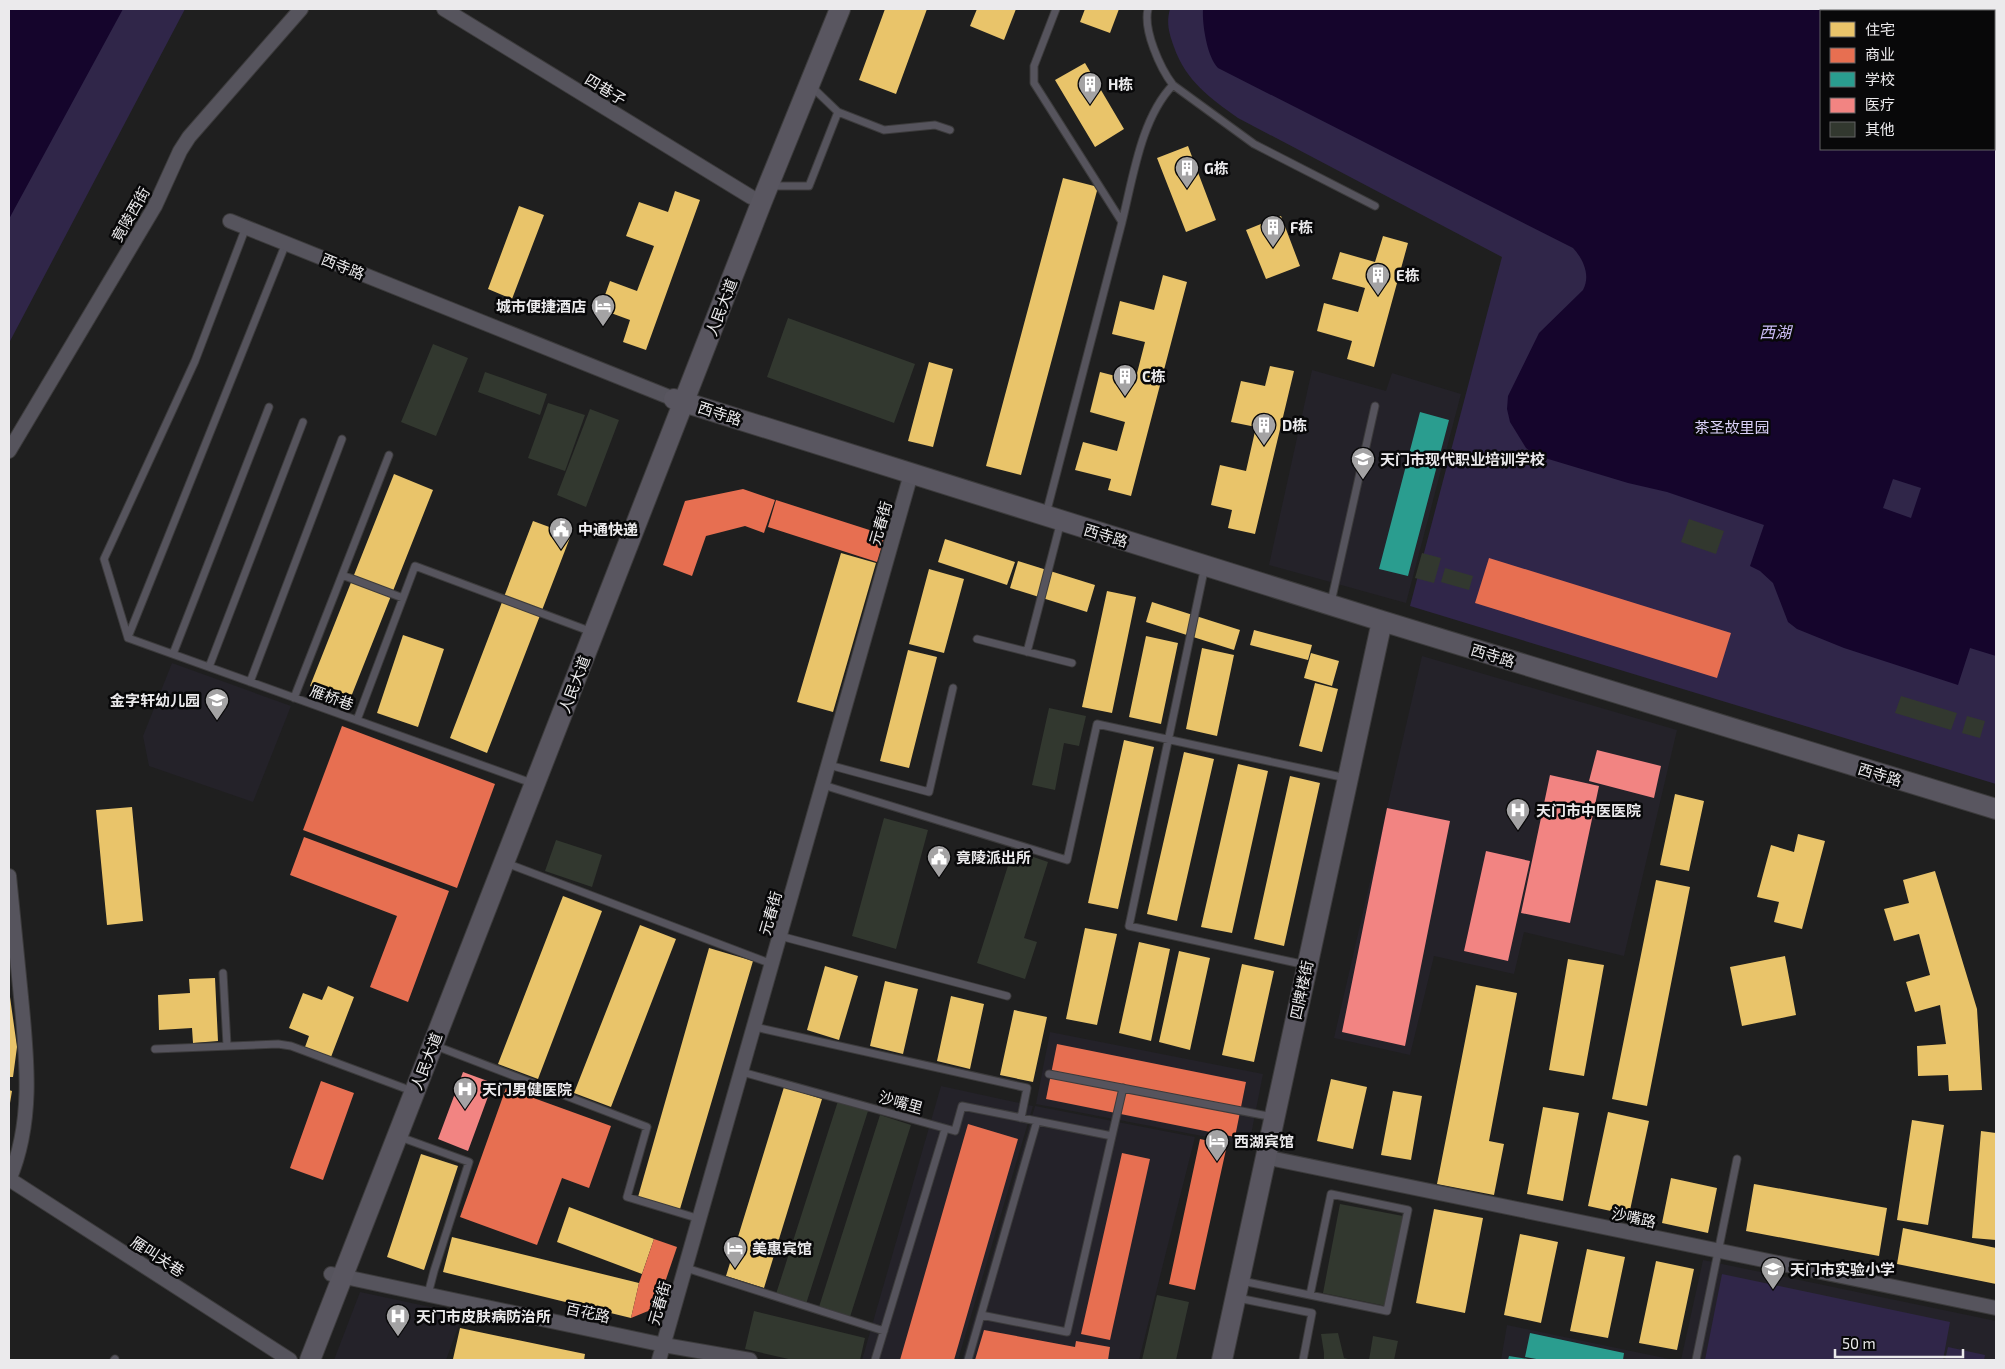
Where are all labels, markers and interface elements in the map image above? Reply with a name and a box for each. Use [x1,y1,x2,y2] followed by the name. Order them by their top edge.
[1820,10,1995,150] legend
[1865,20,1895,38] text: 住宅
[1865,45,1895,63] text: 商业
[582,70,630,108] street label: 四巷子
[1865,70,1895,88] text: 学校
[1077,71,1103,105] building icon: H栋
[1108,75,1133,93] place label: H栋
[1865,95,1895,113] text: 医疗
[1865,120,1895,138] text: 其他
[1174,155,1200,189] building icon: G栋
[1204,159,1229,177] place label: G栋
[107,184,153,244] street label: 竟陵西街
[1260,214,1286,248] building icon: F栋
[1290,218,1313,236] place label: F栋
[319,249,367,283] street label: 西寺路
[1365,262,1391,296] building icon: E栋
[1396,266,1420,284] place label: E栋
[702,276,740,338] street label: 人民大道
[590,293,616,327] hotel icon: 城市便捷酒店
[496,297,586,315] place label: 城市便捷酒店
[1759,322,1794,341] water label: 西湖
[1112,363,1138,397] building icon: C栋
[1142,367,1166,385] place label: C栋
[696,397,744,429] street label: 西寺路
[1251,412,1277,446] building icon: D栋
[1282,416,1307,434] place label: D栋
[1694,418,1770,436] park label: 茶圣故里园
[1350,446,1376,480] school or university icon: 天门市现代职业培训学校
[1380,450,1545,468] place label: 天门市现代职业培训学校
[865,499,895,547] street label: 元春街
[548,516,574,550] public building icon: 中通快递
[578,520,638,538] place label: 中通快递
[1082,520,1130,550] street label: 西寺路
[1469,640,1517,670] street label: 西寺路
[555,653,593,715] street label: 人民大道
[308,681,356,713] street label: 雁桥巷
[204,687,230,721] school or university icon: 金字轩幼儿园
[110,691,200,709] place label: 金字轩幼儿园
[1856,759,1904,789] street label: 西寺路
[1505,797,1531,831] hospital icon: 天门市中医医院
[1536,801,1641,819] place label: 天门市中医医院
[926,844,952,878] public building icon: 竟陵派出所
[956,848,1031,866] place label: 竟陵派出所
[755,889,785,937] street label: 元春街
[1286,959,1316,1021] street label: 四牌楼街
[407,1030,445,1092] street label: 人民大道
[452,1076,478,1110] hospital icon: 天门男健医院
[482,1080,572,1098] place label: 天门男健医院
[877,1087,925,1117] street label: 沙嘴里
[1204,1128,1230,1162] hotel icon: 西湖宾馆
[1234,1132,1294,1150] place label: 西湖宾馆
[1610,1204,1658,1230] street label: 沙嘴路
[128,1232,188,1280] street label: 雁叫关巷
[722,1235,748,1269] hotel icon: 美惠宾馆
[752,1239,812,1257] place label: 美惠宾馆
[1760,1256,1786,1290] school or university icon: 天门市实验小学
[1790,1260,1895,1278] place label: 天门市实验小学
[644,1279,674,1327] street label: 元春街
[564,1299,612,1325] street label: 百花路
[385,1303,411,1337] hospital icon: 天门市皮肤病防治所
[416,1307,551,1325] place label: 天门市皮肤病防治所
[1835,1326,1962,1358] scale bar
[1842,1334,1876,1352] text: 50 m

